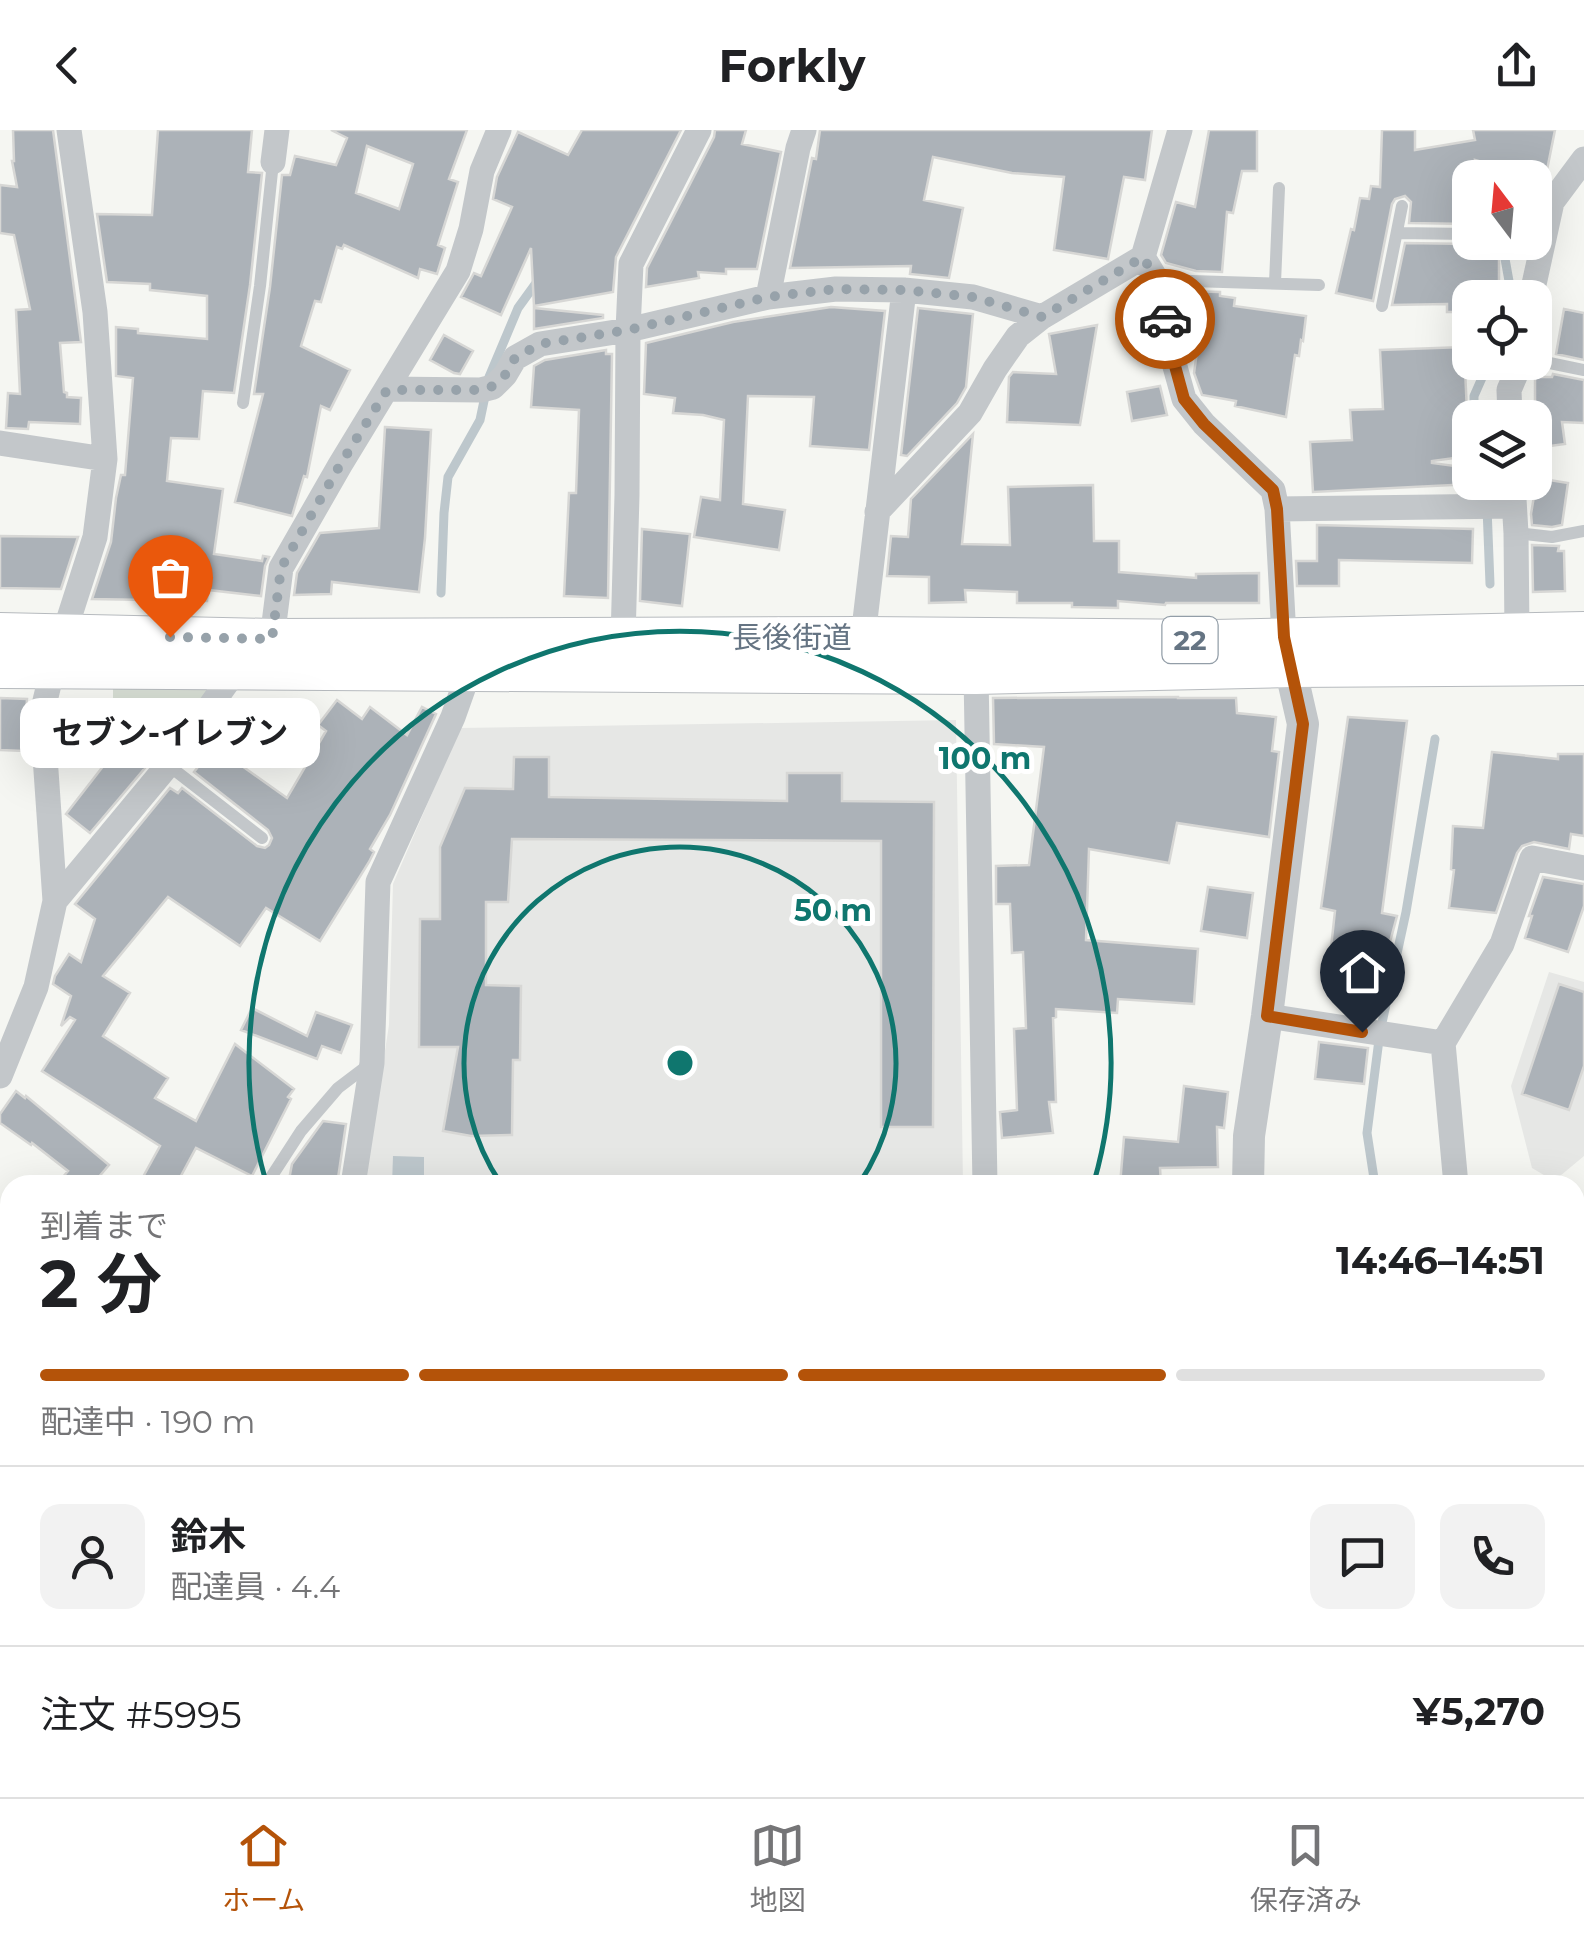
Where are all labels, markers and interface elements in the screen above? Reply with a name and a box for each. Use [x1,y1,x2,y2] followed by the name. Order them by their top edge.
[40,38,95,93] icon: back
[719,38,865,93] text: Forkly
[1489,38,1544,93] icon: share
[1452,160,1552,260] north arrow
[1452,160,1552,500] map controls
[1115,269,1215,369] courier
[1452,280,1552,380] button: locate
[1138,292,1193,347] icon: car
[1452,400,1552,500] button: layers
[128,535,213,638] pin
[143,550,198,605] icon: bag
[1162,617,1218,663] road number: 22
[732,619,852,656] street label: 長後街道
[20,697,320,767] callout: セブン-イレブン
[52,713,288,752] text: セブン-イレブン
[939,740,1031,777] text: 100 m
[794,892,872,929] text: 50 m
[1320,930,1405,1033] pin
[1335,945,1390,1000] icon: home
[662,1045,698,1081] centre of rings
[40,1206,168,1245] text: 到着まで
[1336,1237,1545,1284] text: 14:46–14:51
[40,1244,162,1323] text: 2 分
[40,1402,255,1441] text: 配達中 · 190 m
[40,1504,145,1609] button: person
[1310,1504,1415,1609] button: chat
[1440,1504,1545,1609] button: phone
[170,1513,246,1560] text: 鈴木
[170,1567,340,1606] text: 配達員 · 4.4
[1413,1688,1545,1735] text: ¥5,270
[40,1691,242,1738] text: 注文 #5995
[222,1818,305,1918] tab: ホーム
[750,1818,806,1918] tab: 地図
[1250,1818,1362,1918] tab: 保存済み

